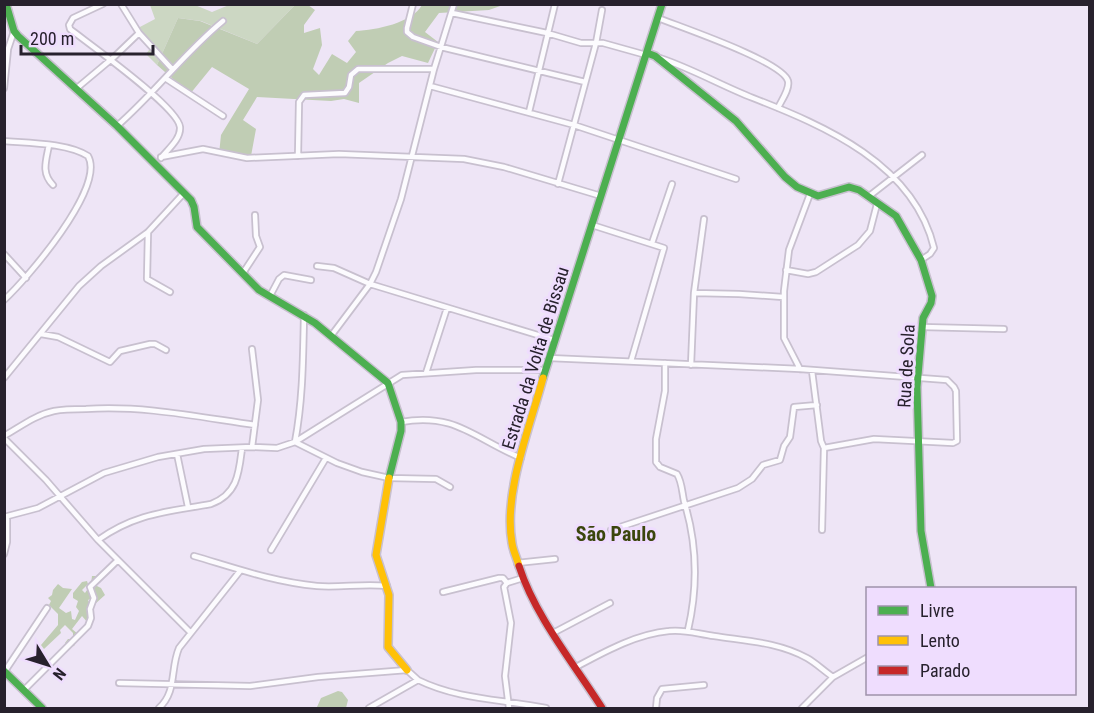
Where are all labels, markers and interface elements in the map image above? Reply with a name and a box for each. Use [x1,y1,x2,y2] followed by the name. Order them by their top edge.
[21,18,153,56] scale bar
[30,28,74,49] text: 200 m
[497,264,573,452] street label: Estrada da Volta de Bissau
[893,324,919,408] street label: Rua de Sola
[576,522,656,546] district label: São Paulo
[866,587,1076,695] legend
[920,600,954,621] text: Livre
[920,630,960,651] text: Lento
[18,635,78,695] north arrow
[920,660,970,681] text: Parado
[49,664,70,684] text: N

